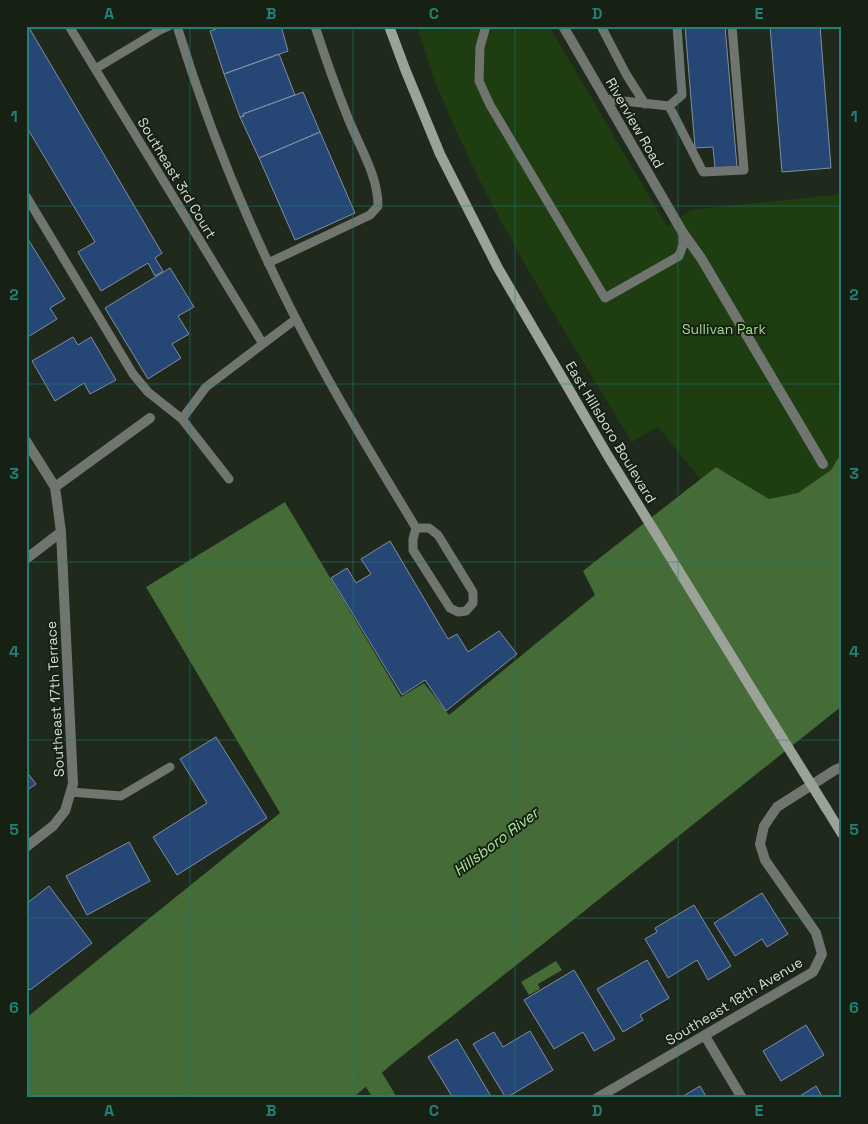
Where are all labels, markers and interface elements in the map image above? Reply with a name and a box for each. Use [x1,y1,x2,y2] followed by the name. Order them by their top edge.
[104,3,114,24] text: A
[266,3,276,24] text: B
[429,3,439,24] text: C
[592,3,602,24] text: D
[755,3,764,24] text: E
[602,75,668,171] street label: Riverview Road
[10,106,18,127] text: 1
[850,106,858,127] text: 1
[134,114,220,242] street label: Southeast 3rd Court
[9,284,19,305] text: 2
[849,284,859,305] text: 2
[682,320,767,338] park label: Sullivan Park
[561,358,661,506] street label: East Hillsboro Boulevard
[9,463,19,484] text: 3
[849,463,859,484] text: 3
[42,620,68,778] street label: Southeast 17th Terrace
[9,641,19,662] text: 4
[849,641,859,662] text: 4
[449,803,543,880] water label: Hillsboro River
[9,819,19,840] text: 5
[849,819,859,840] text: 5
[662,953,806,1049] street label: Southeast 18th Avenue
[9,997,19,1018] text: 6
[849,997,859,1018] text: 6
[104,1100,114,1121] text: A
[266,1100,276,1121] text: B
[429,1100,439,1121] text: C
[592,1100,602,1121] text: D
[755,1100,764,1121] text: E

